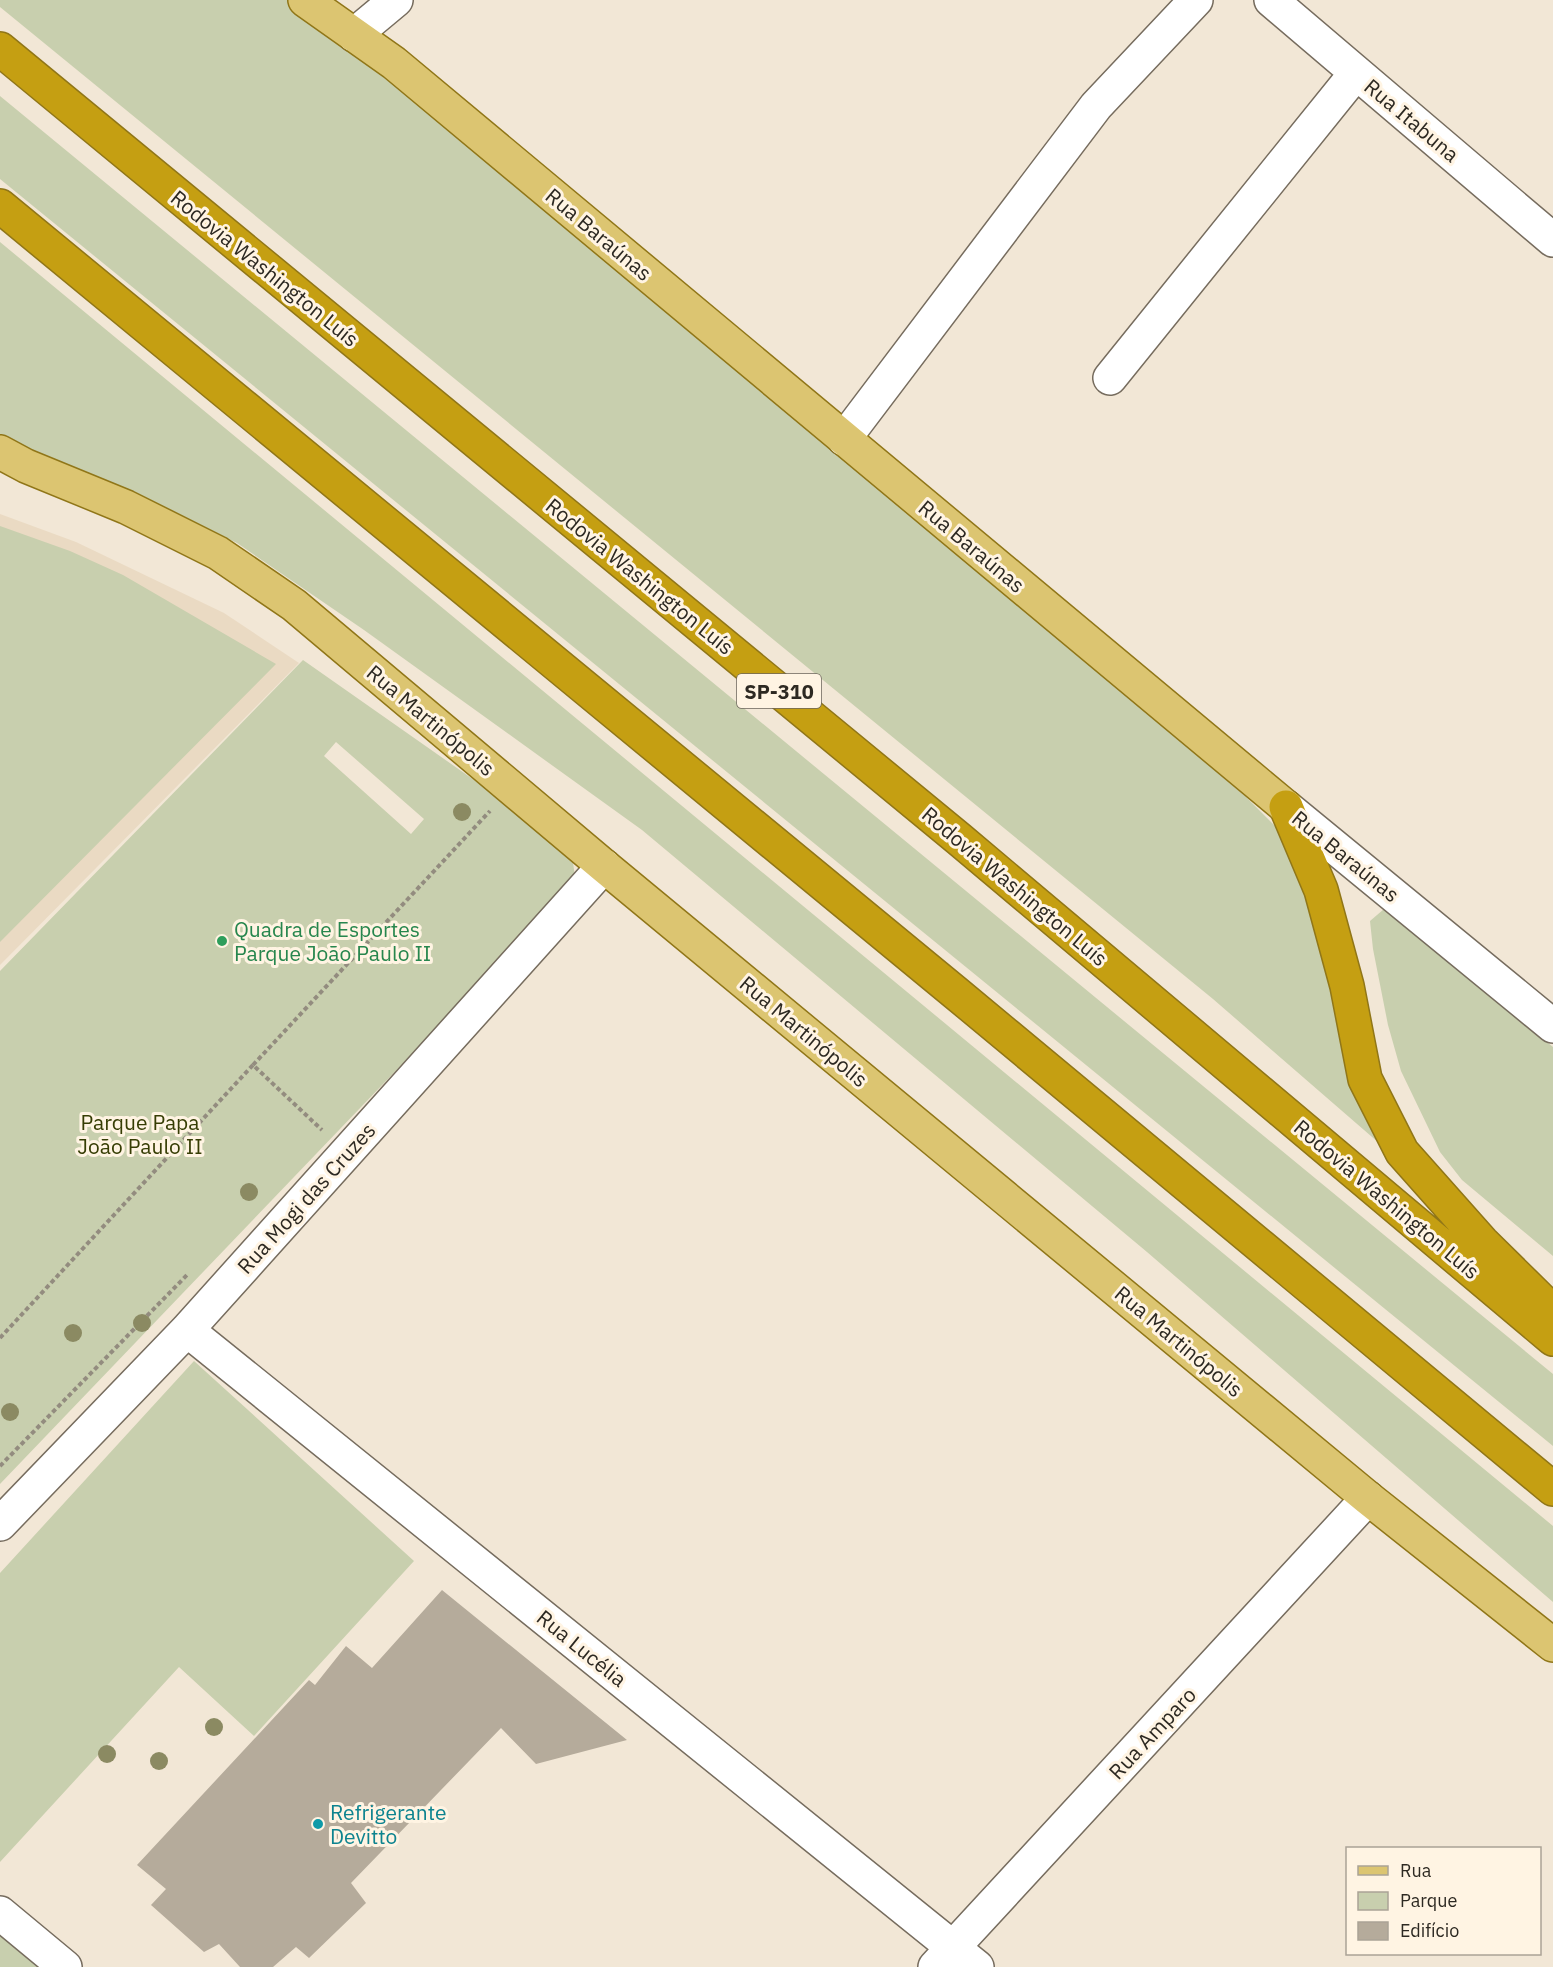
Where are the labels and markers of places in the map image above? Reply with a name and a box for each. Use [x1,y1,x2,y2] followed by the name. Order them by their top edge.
[234,915,431,967] place label: Quadra de Esportes Parque João Paulo II
[215,934,229,948] marker: Quadra de Esportes Parque João Paulo II
[330,1798,447,1850] place label: Refrigerante Devitto
[311,1817,325,1831] marker: Refrigerante Devitto

